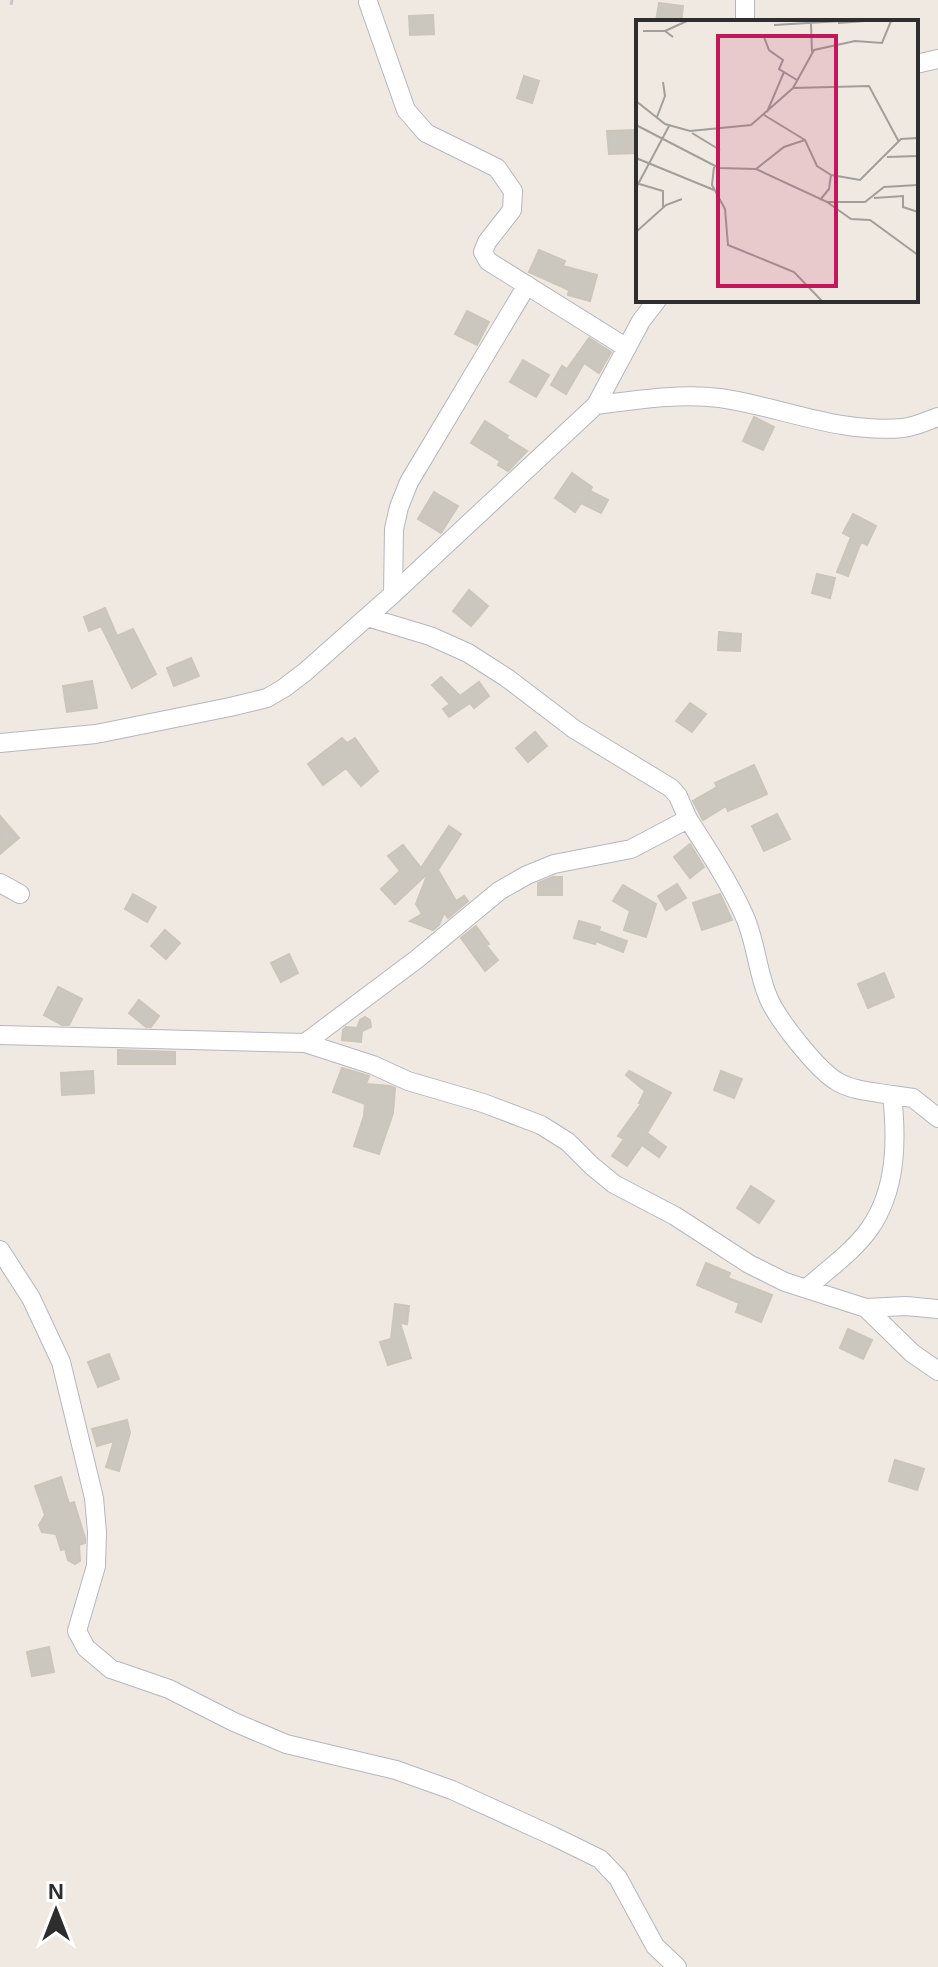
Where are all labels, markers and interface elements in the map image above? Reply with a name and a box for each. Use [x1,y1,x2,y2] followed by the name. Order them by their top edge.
[636,20,918,302] inset map
[16,1871,96,1951] north arrow
[48,1879,64,1904] text: N

